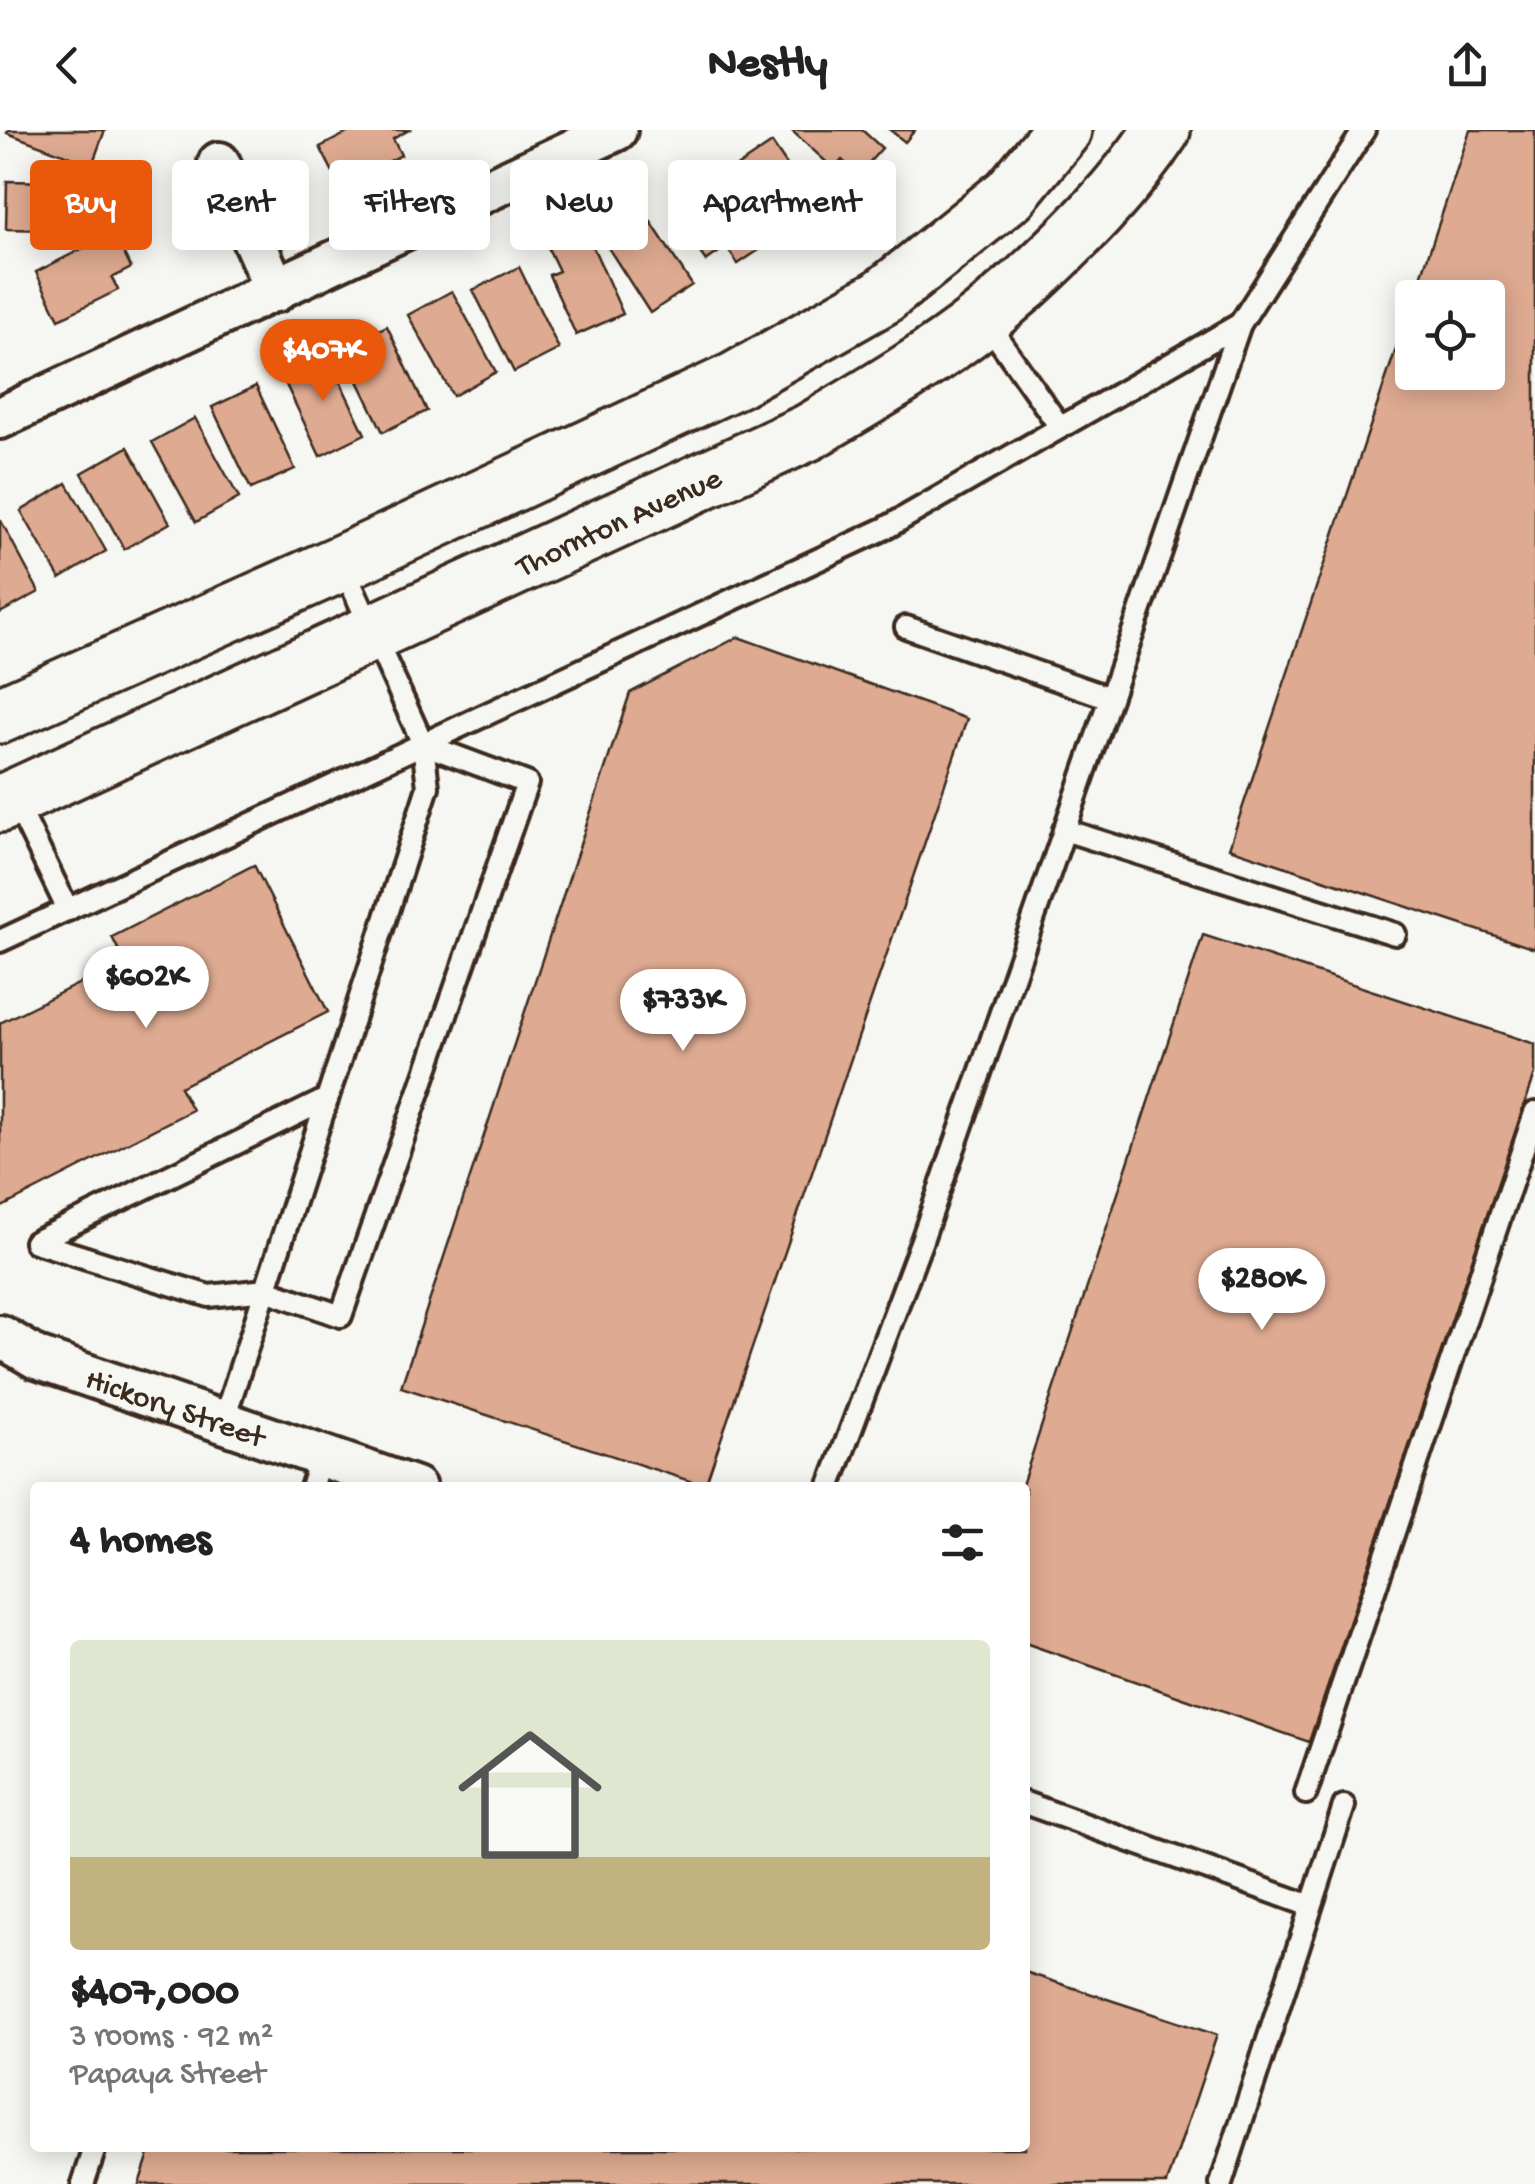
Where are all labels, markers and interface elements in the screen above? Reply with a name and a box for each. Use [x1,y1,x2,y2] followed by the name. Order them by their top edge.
[40,38,95,93] icon: back
[1440,38,1495,93] icon: share
[708,39,827,92] text: Nestly
[30,160,152,250] chip: Buy
[172,160,309,250] chip: Rent
[329,160,490,250] chip: Filters
[510,160,648,250] chip: New
[668,160,896,250] chip: Apartment
[1395,280,1505,390] map controls
[1395,280,1505,390] button: locate
[253,319,393,404] pin: $407K
[282,332,364,370] text: $407K
[510,461,729,589] street label: Thornton Avenue
[76,946,216,1031] pin: $602K
[105,959,187,997] text: $602K
[613,969,753,1054] pin: $733K
[642,982,724,1020] text: $733K
[1192,1248,1332,1333] pin: $280K
[1220,1261,1304,1299] text: $280K
[80,1362,272,1460] street label: Hickory Street
[935,1515,990,1570] icon: filters
[70,1518,211,1567] text: 4 homes
[440,1705,620,1885] icon: home
[70,1970,239,2019] text: $407,000
[70,2019,273,2057] text: 3 rooms · 92 m²
[70,2057,265,2095] text: Papaya Street

